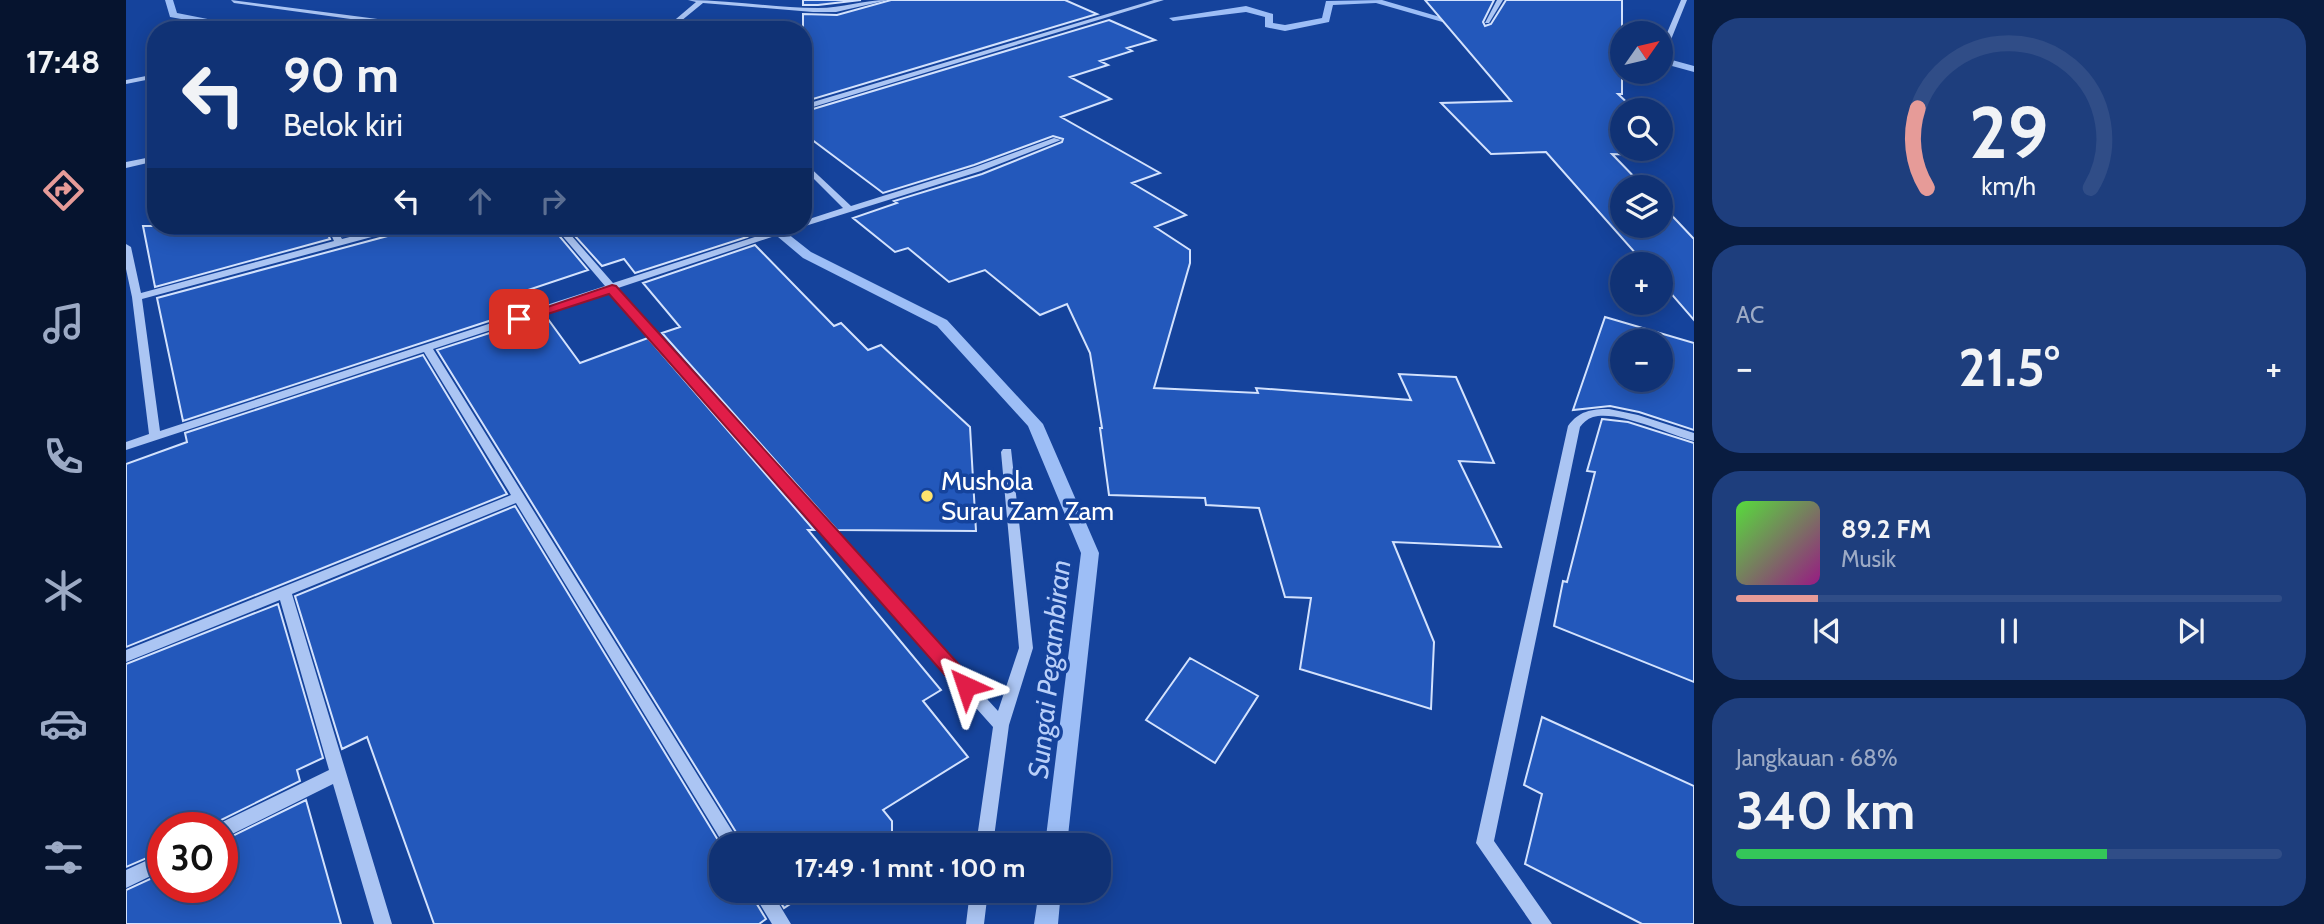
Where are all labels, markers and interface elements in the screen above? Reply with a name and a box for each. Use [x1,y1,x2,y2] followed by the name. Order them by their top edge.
[1610,21,1673,84] north arrow
[1610,21,1673,392] map controls
[26,42,100,81] text: 17:48
[283,45,399,104] text: 90 m
[168,49,259,140] icon: left
[1969,89,2049,177] text: 29
[1610,98,1673,161] button: search
[283,105,403,144] text: Belok kiri
[39,166,88,215] icon: directions
[1982,171,2036,201] text: km/h
[1610,175,1673,238] button: layers
[388,182,426,220] icon: left
[461,182,499,220] icon: ahead
[534,182,572,220] icon: right
[1610,252,1673,315] button: +
[489,289,549,349] pin
[39,299,88,348] icon: music
[500,300,538,338] icon: arrive
[1736,301,1764,329] text: AC
[1610,329,1673,392] button: −
[1958,336,2060,399] text: 21.5°
[1736,344,1753,391] text: −
[2265,344,2282,391] text: +
[39,432,88,481] icon: phone
[941,465,1114,527] place label: Mushola Surau Zam Zam
[919,488,935,504] marker: Mushola Surau Zam Zam
[1841,513,1931,545] text: 89.2 FM
[1841,545,1896,573] text: Musik
[1021,558,1077,780] water label: Sungai Pegambiran
[39,566,88,615] icon: climate
[1808,612,1846,650] icon: previous
[1990,612,2028,650] icon: pause
[2172,612,2210,650] icon: next
[929,649,1003,723] position arrow
[39,699,88,748] icon: car
[1736,744,1898,772] text: Jangkauan · 68%
[1736,779,1915,842] text: 340 km
[147,812,238,903] speed limit sign: 30
[39,833,88,882] icon: filters
[795,852,1025,884] text: 17:49 · 1 mnt · 100 m

